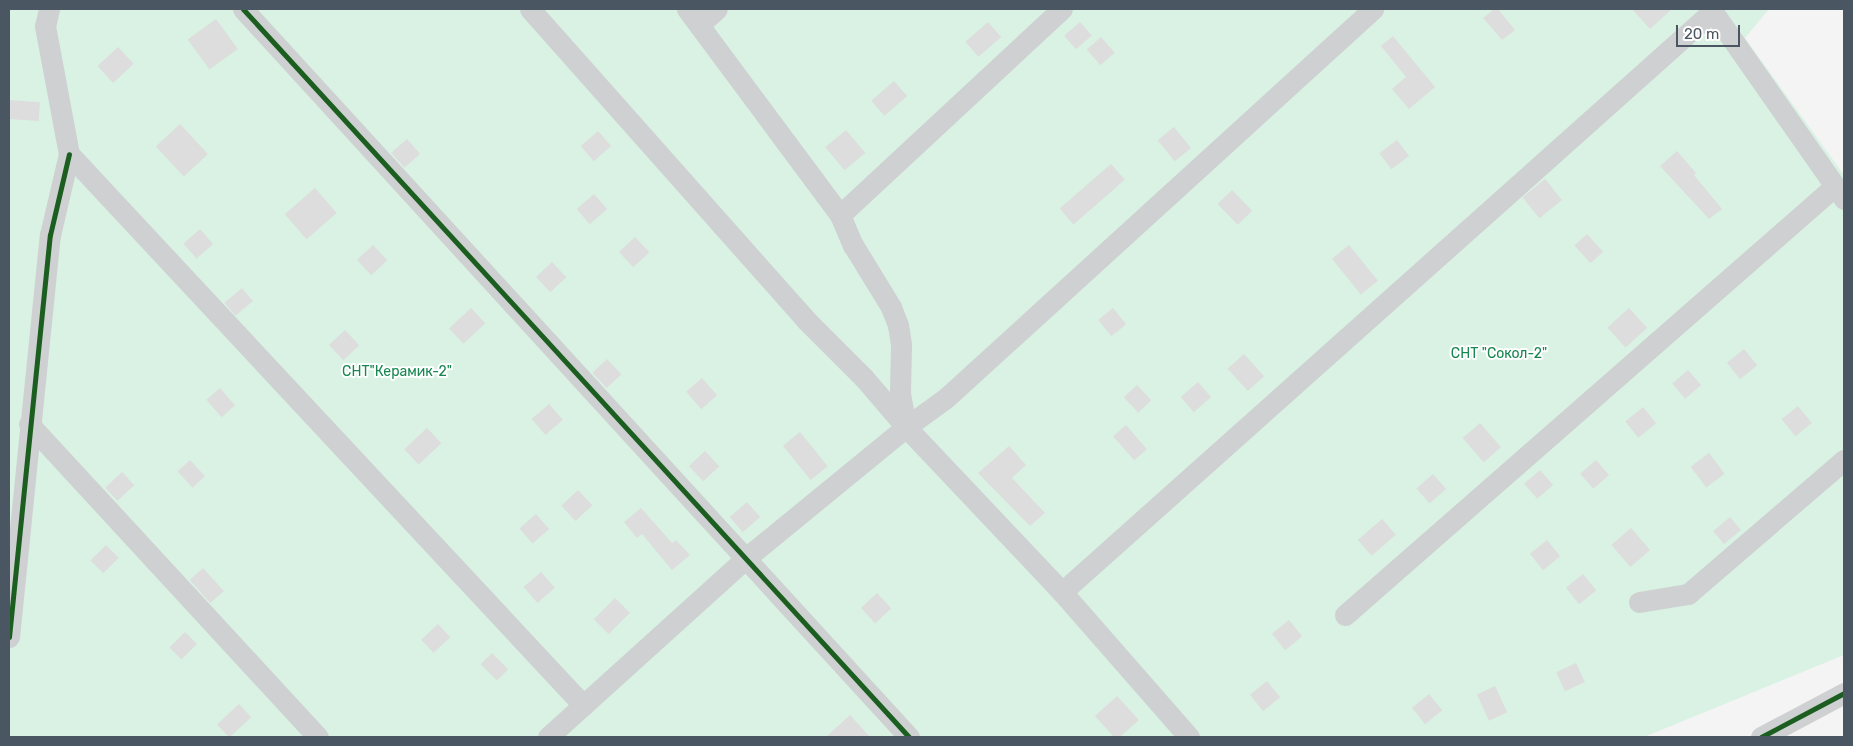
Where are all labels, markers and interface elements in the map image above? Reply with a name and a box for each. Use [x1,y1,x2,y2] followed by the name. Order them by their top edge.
[1678,15,1742,47] scale bar
[1684,25,1719,43] text: 20 m
[1451,346,1547,362] park label: СНТ "Сокол-2"
[342,364,452,380] park label: СНТ"Керамик-2"

